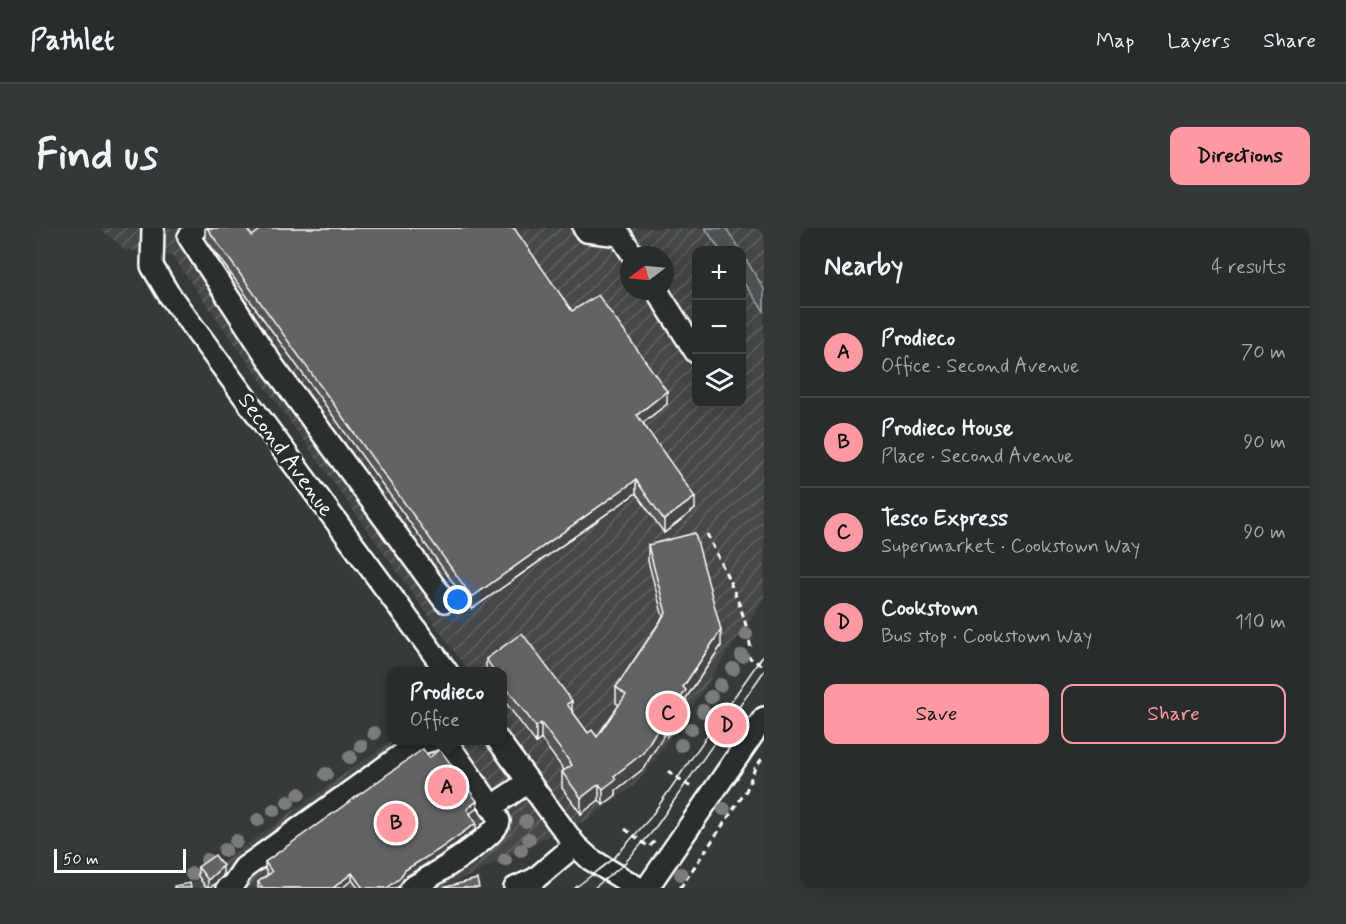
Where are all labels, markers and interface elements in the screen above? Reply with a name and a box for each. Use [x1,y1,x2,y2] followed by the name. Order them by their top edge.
[30,23,114,60] text: Pathlet
[1096,27,1134,55] text: Map
[1167,27,1230,55] text: Layers
[1263,27,1316,55] text: Share
[1170,127,1310,185] button: Directions
[36,129,158,184] text: Find us
[620,246,674,300] north arrow
[692,246,746,408] map controls
[692,246,746,300] button: +
[824,250,903,284] text: Nearby
[1211,254,1286,281] text: 4 results
[692,300,746,354] button: −
[881,325,955,353] text: Prodieco
[837,339,850,366] text: A
[1241,339,1286,366] text: 70 m
[881,353,1079,380] text: Office · Second Avenue
[692,354,746,408] button: layers
[231,388,340,523] street label: Second Avenue
[881,415,1013,443] text: Prodieco House
[837,429,850,456] text: B
[1243,429,1286,456] text: 90 m
[881,443,1074,470] text: Place · Second Avenue
[881,505,1008,533] text: Tesco Express
[836,519,851,546] text: C
[1243,519,1286,546] text: 90 m
[881,533,1140,560] text: Supermarket · Cookstown Way
[443,585,472,614] your location
[881,595,978,623] text: Cookstown
[837,609,850,636] text: D
[1235,609,1286,636] text: 110 m
[881,623,1092,650] text: Bus stop · Cookstown Way
[387,667,507,745] popup
[410,679,484,707] text: Prodieco
[824,684,1049,744] button: Save
[1061,684,1286,744] button: Share
[648,690,688,736] pin: C
[708,702,746,748] pin: D
[410,707,460,734] text: Office
[428,764,466,810] pin: A
[376,800,416,846] pin: B
[54,846,186,874] scale bar
[63,849,99,870] text: 50 m

